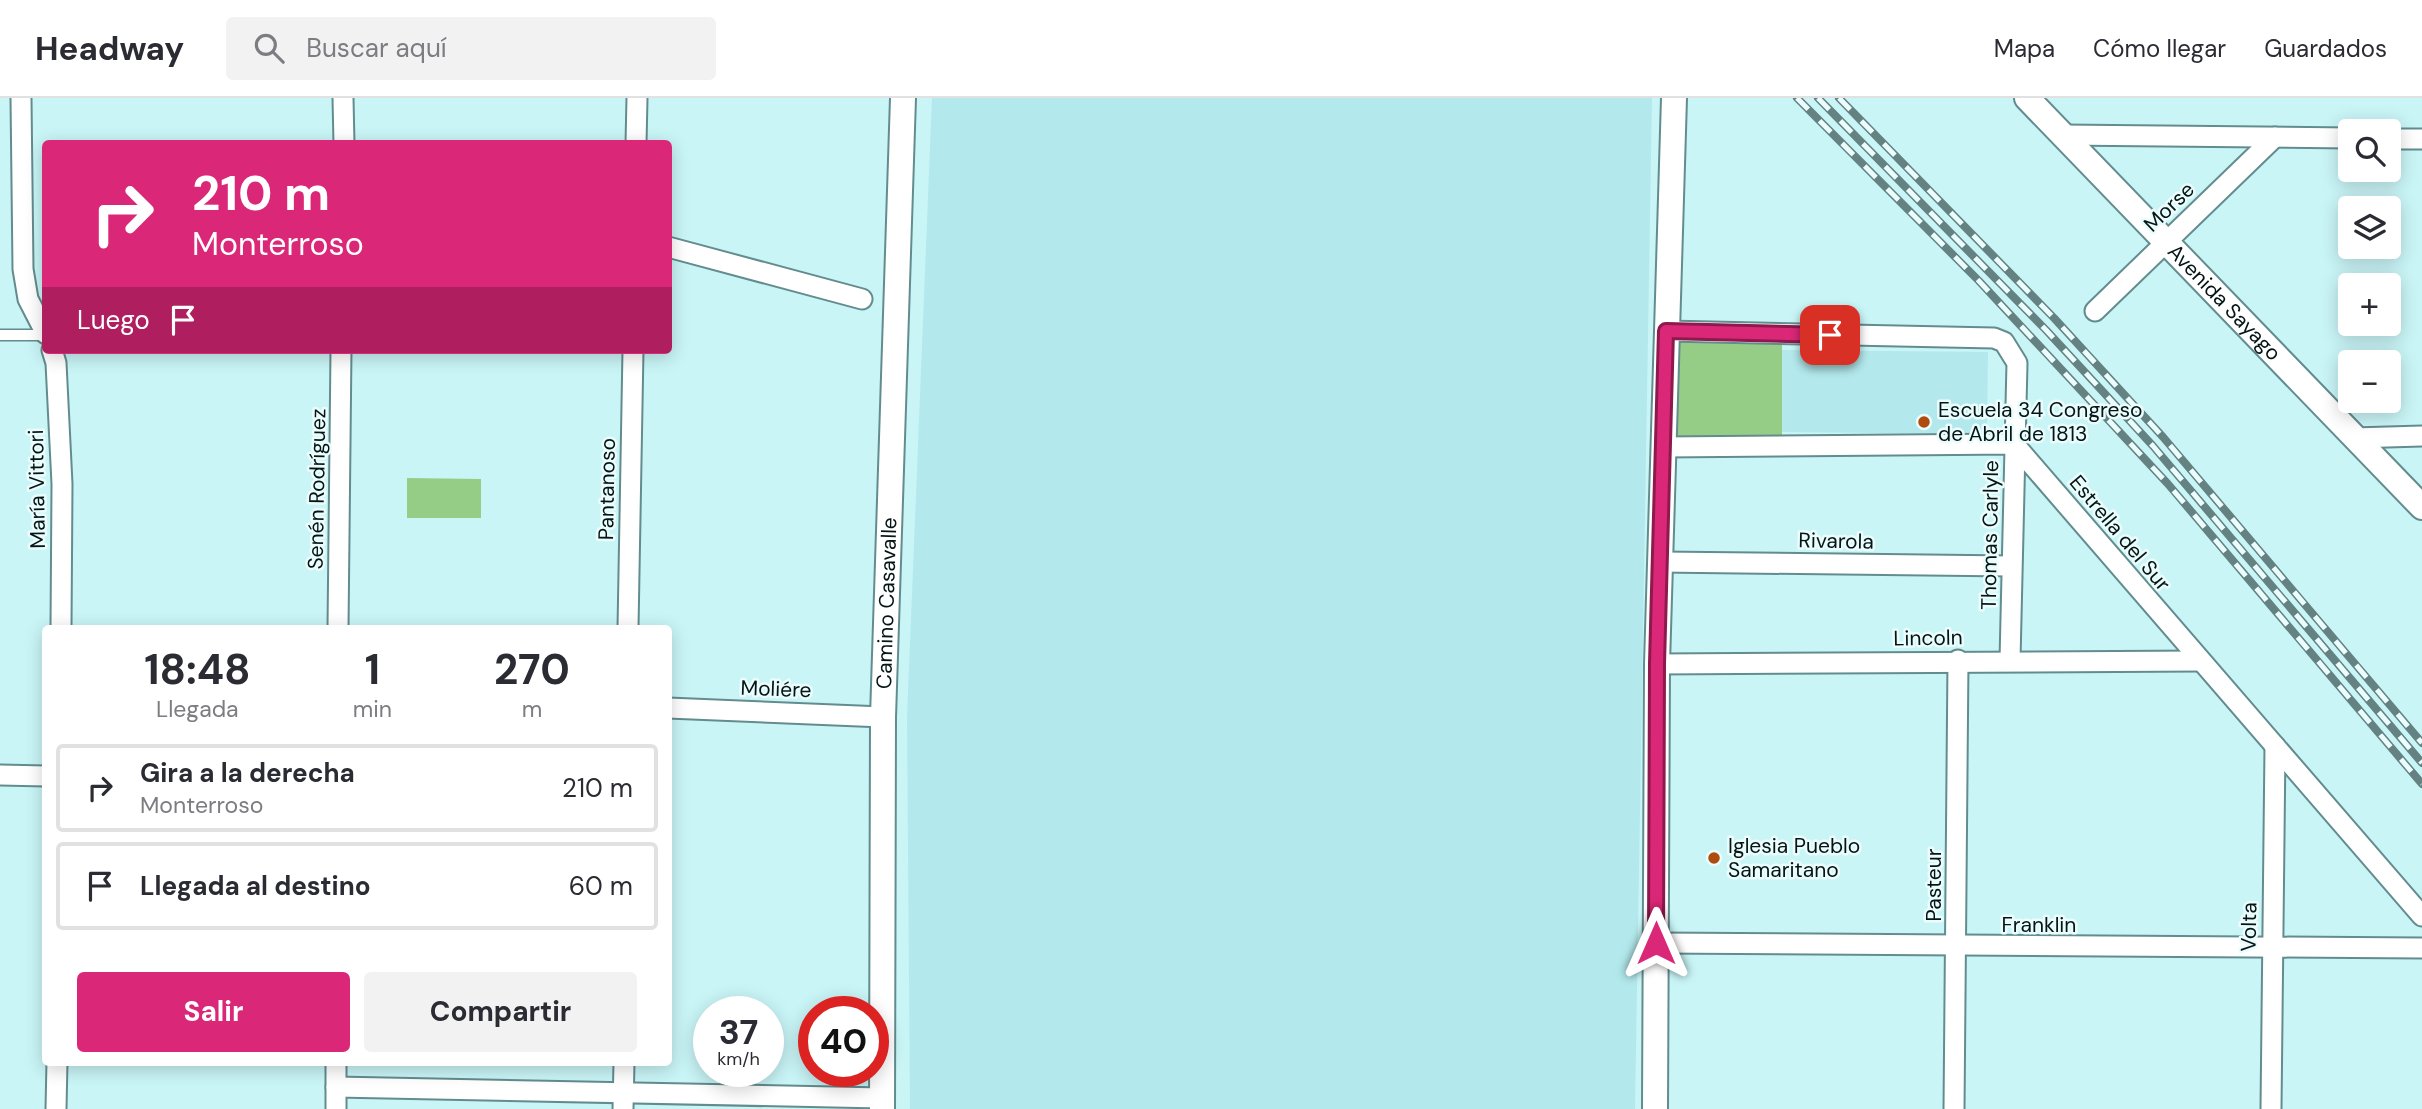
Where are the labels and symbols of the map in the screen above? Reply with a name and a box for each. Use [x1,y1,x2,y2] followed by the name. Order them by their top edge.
[2138,176,2200,238] street label: Morse
[2161,238,2287,367] street label: Avenida Sayago
[1800,305,1860,365] pin
[1938,396,2142,448] place label: Escuela 34 Congreso de Abril de 1813
[302,408,332,570] street label: Senén Rodríguez
[1916,414,1932,430] marker: Escuela 34 Congreso de Abril de 1813
[22,429,52,549] street label: María Vittori
[592,438,622,540] street label: Pantanoso
[1975,460,2005,610] street label: Thomas Carlyle
[2063,469,2177,597] street label: Estrella del Sur
[870,517,903,689] street label: Camino Casavalle
[1798,526,1874,556] street label: Rivarola
[1893,623,1963,653] street label: Lincoln
[740,674,812,704] street label: Moliére
[1728,832,1860,884] place label: Iglesia Pueblo Samaritano
[1920,848,1948,921] street label: Pasteur
[1706,850,1722,866] marker: Iglesia Pueblo Samaritano
[2235,902,2263,952] street label: Volta
[1619,906,1693,980] position arrow
[2002,911,2076,939] street label: Franklin
[798,996,889,1087] speed limit sign: 40

